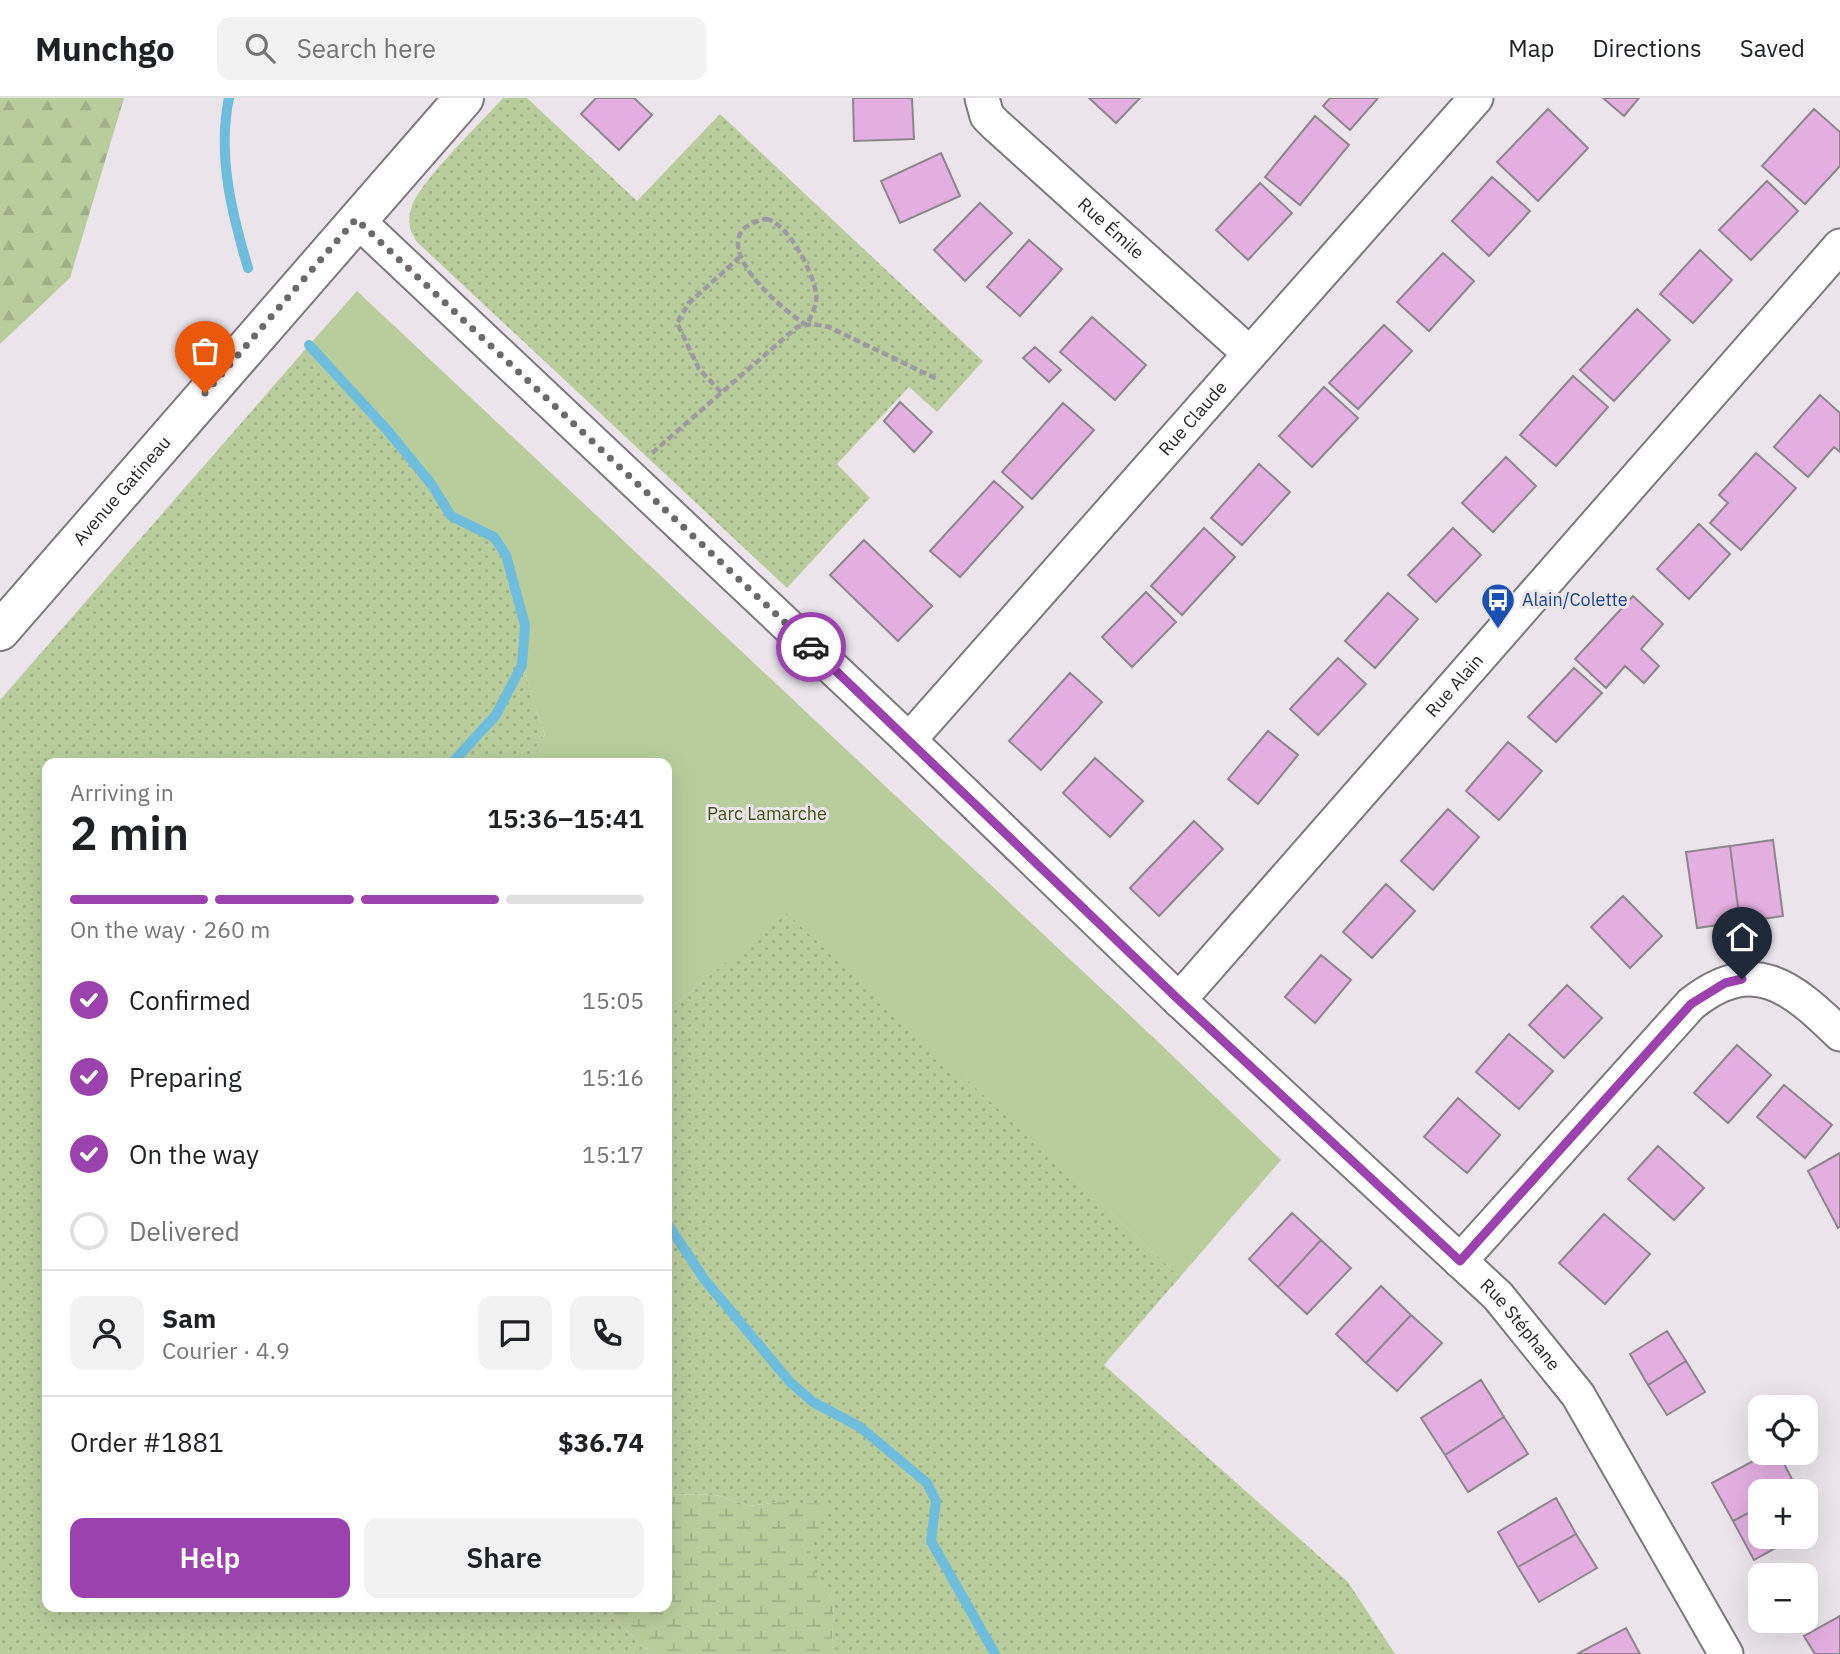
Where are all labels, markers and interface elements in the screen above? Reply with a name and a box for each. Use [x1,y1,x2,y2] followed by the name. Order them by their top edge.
[217,17,707,80] search box
[35,27,175,70] text: Munchgo
[241,29,279,67] icon: search
[297,31,436,65] text: Search here
[1508,32,1554,64] text: Map
[1592,32,1702,64] text: Directions
[1740,32,1805,64] text: Saved
[1073,192,1149,264] street label: Rue Émile
[175,321,235,393] pin
[186,332,224,370] icon: bag
[1153,376,1232,460] street label: Rue Claude
[68,431,176,550] street label: Avenue Gatineau
[1479,581,1517,630] bus stop icon: Alain/Colette
[1522,588,1628,611] place label: Alain/Colette
[776,612,846,682] courier
[792,628,830,666] icon: car
[1420,649,1488,722] street label: Rue Alain
[70,777,174,807] text: Arriving in
[487,801,644,835] text: 15:36–15:41
[707,802,827,825] park label: Parc Lamarche
[70,803,189,863] text: 2 min
[1712,907,1772,979] pin
[70,914,270,944] text: On the way · 260 m
[1723,918,1761,956] icon: home
[70,981,108,1019] icon: check
[129,983,251,1017] text: Confirmed
[582,985,644,1015] text: 15:05
[70,1058,108,1096] icon: check
[129,1060,242,1094] text: Preparing
[582,1062,644,1092] text: 15:16
[70,1135,108,1173] icon: check
[129,1137,259,1171] text: On the way
[582,1139,644,1169] text: 15:17
[129,1214,240,1248] text: Delivered
[1476,1273,1566,1375] street label: Rue Stéphane
[70,1296,144,1370] button: person
[478,1296,552,1370] button: chat
[570,1296,644,1370] button: phone
[162,1301,216,1335] text: Sam
[162,1335,290,1365] text: Courier · 4.9
[1748,1395,1818,1633] map controls
[1748,1395,1818,1465] button: locate
[70,1425,224,1459] text: Order #1881
[558,1425,644,1459] text: $36.74
[1748,1479,1818,1549] button: +
[70,1518,350,1598] button: Help
[364,1518,644,1598] button: Share
[1748,1563,1818,1633] button: −

